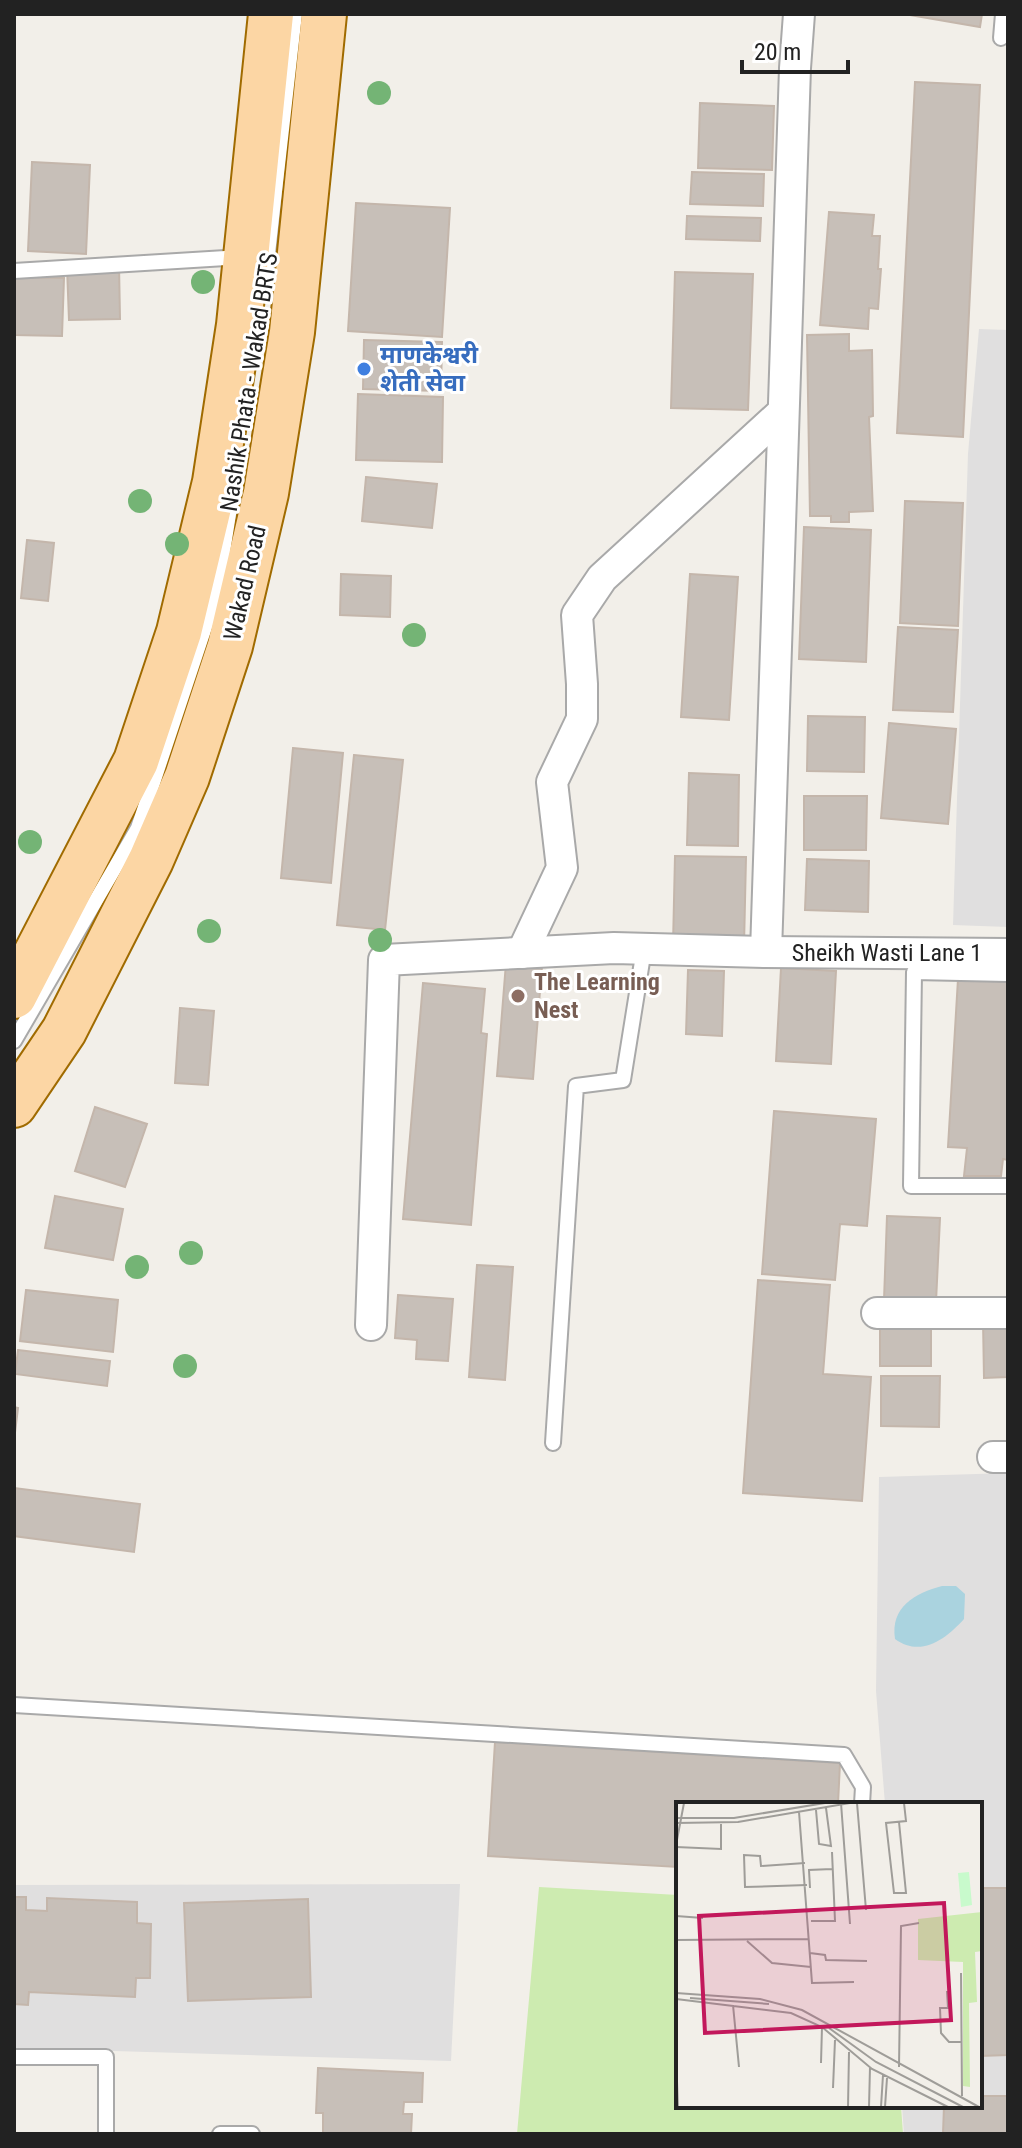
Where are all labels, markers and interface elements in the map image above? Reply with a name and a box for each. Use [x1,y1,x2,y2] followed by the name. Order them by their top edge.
[742,24,848,74] scale bar
[754,38,801,66] text: 20 m
[215,251,283,513] street label: Nashik Phata - Wakad BRTS
[380,341,479,397] place label: माणकेश्वरी शेती सेवा
[355,360,373,378] marker: माणकेश्वरी शेती सेवा
[218,523,272,643] street label: Wakad Road
[792,939,982,967] street label: Sheikh Wasti Lane 1
[534,968,660,1024] place label: The Learning Nest
[509,987,527,1005] marker: The Learning Nest
[676,1802,982,2108] inset map

